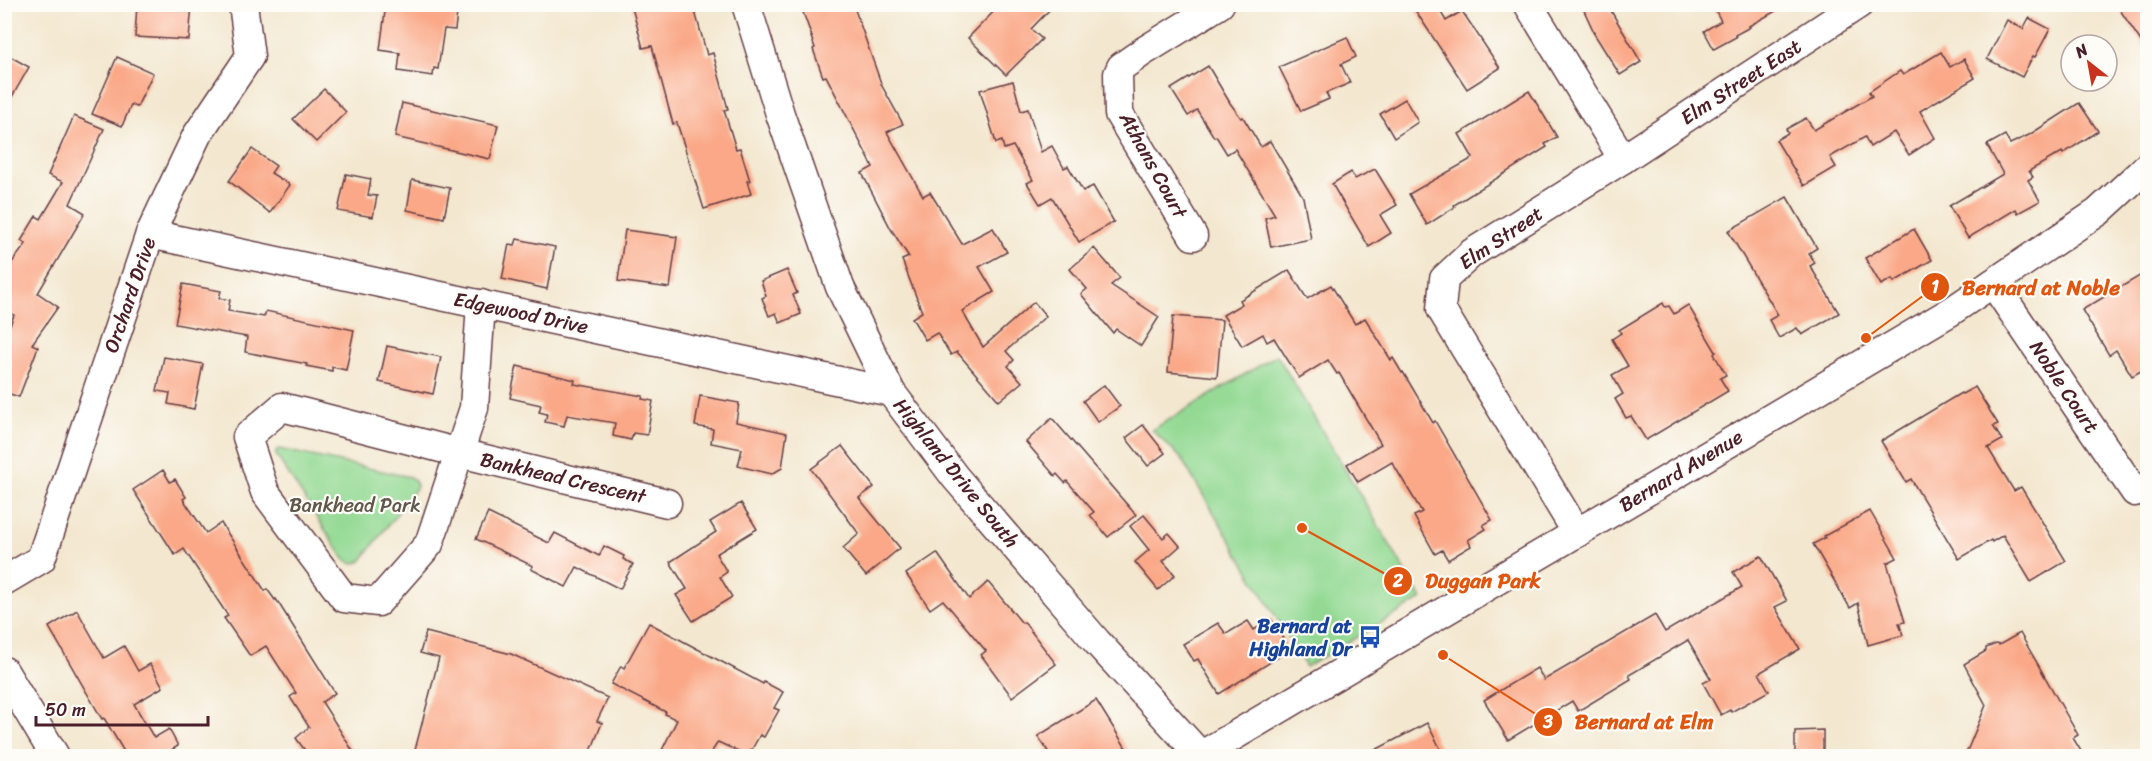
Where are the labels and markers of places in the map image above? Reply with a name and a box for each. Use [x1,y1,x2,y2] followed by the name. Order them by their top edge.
[1920,268,2132,307] callout: Bernard at Noble
[1383,561,1552,600] callout: Duggan Park
[1248,609,1354,667] place label: Bernard at Highland Dr
[1357,624,1383,650] bus stop icon: Bernard at Highland Dr
[1533,702,1725,741] callout: Bernard at Elm

